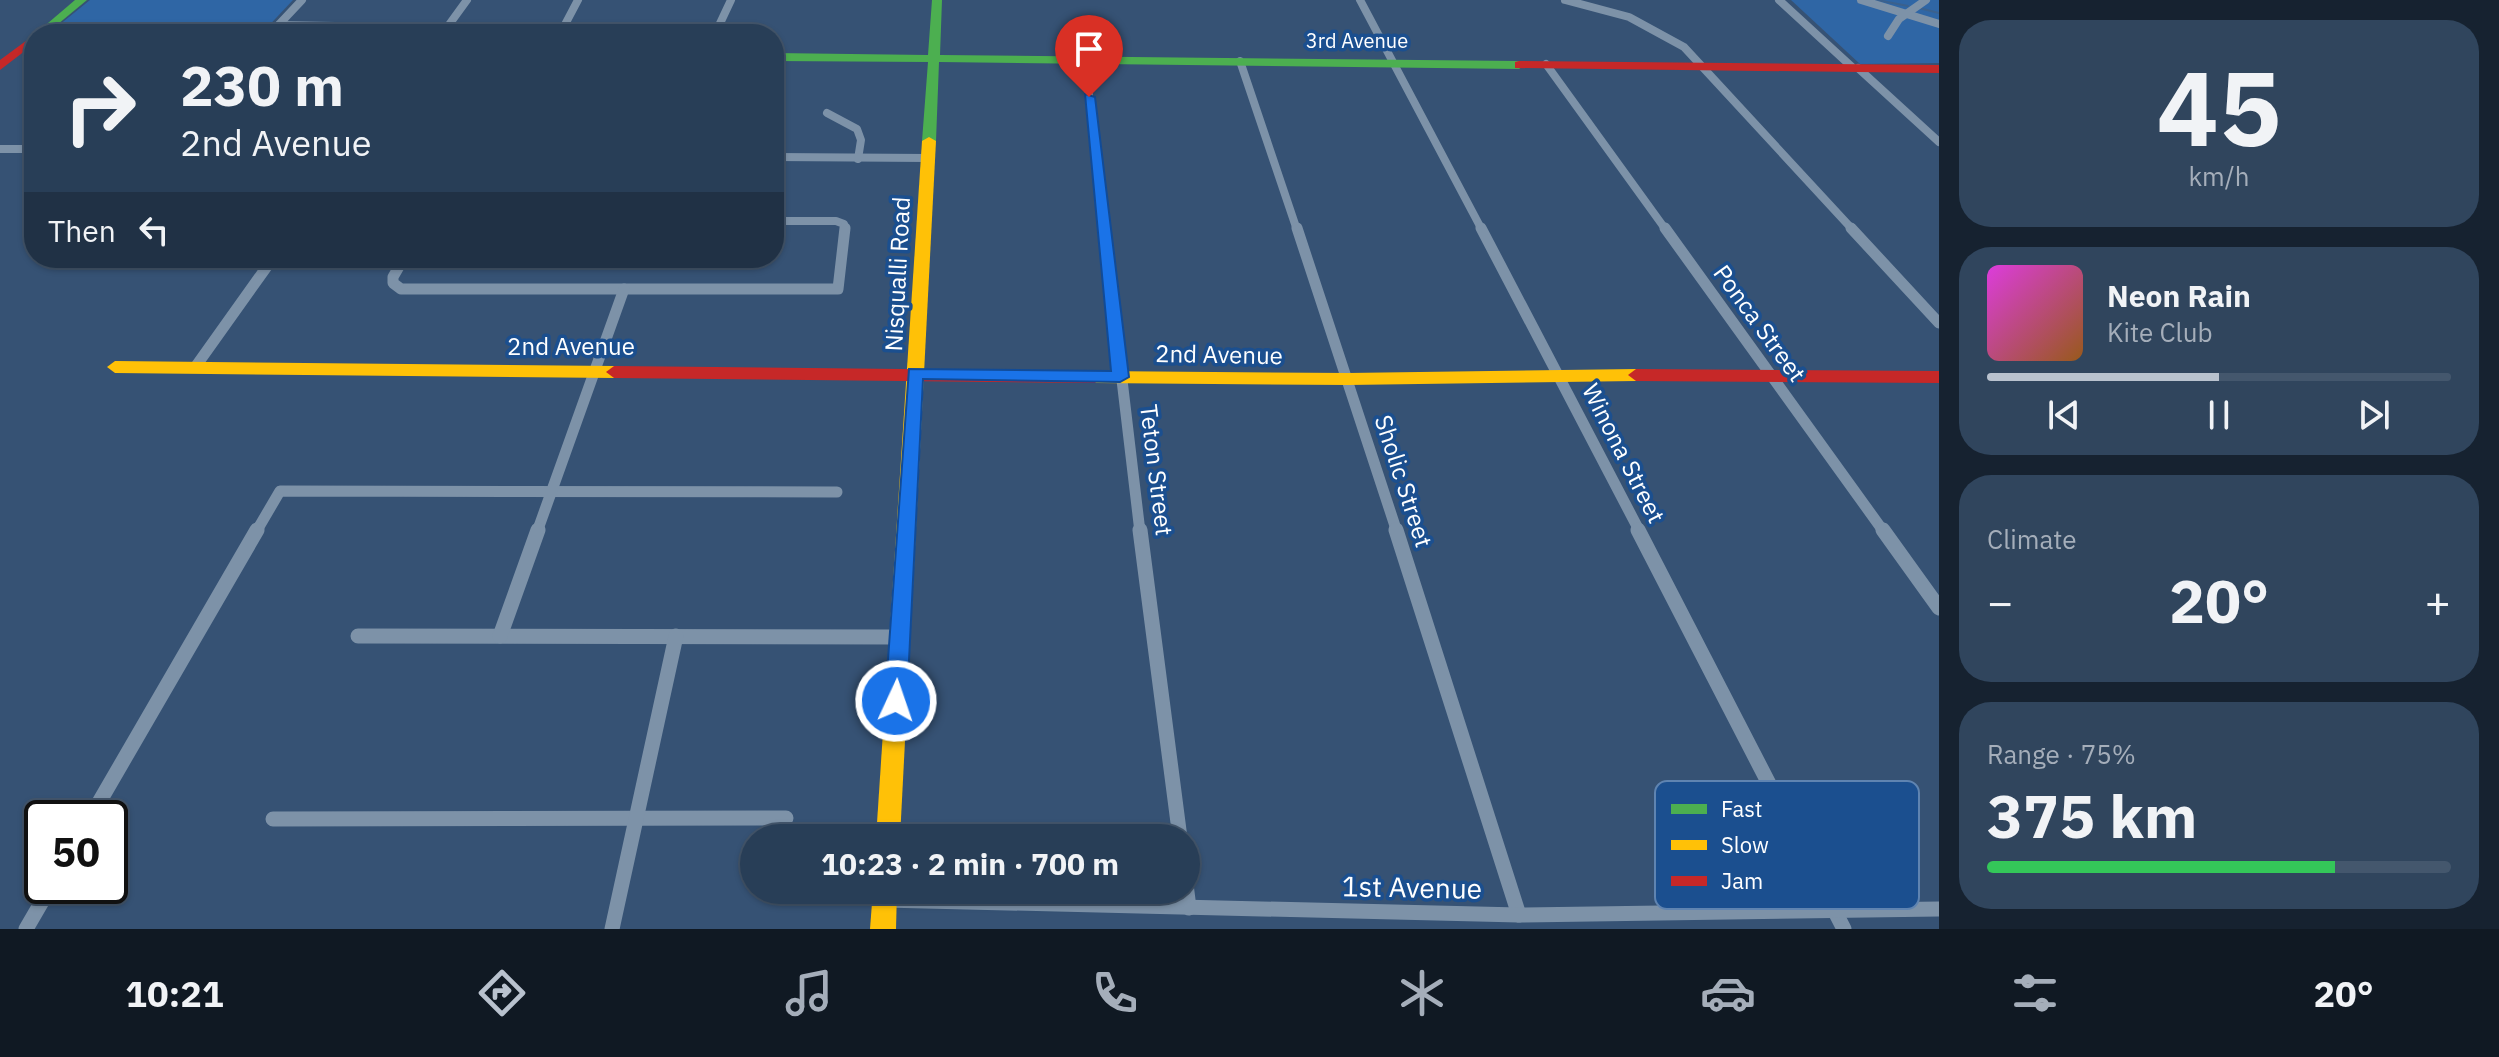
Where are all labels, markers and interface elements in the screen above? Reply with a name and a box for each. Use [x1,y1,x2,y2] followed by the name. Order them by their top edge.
[1055,15,1123,97] pin
[1067,27,1111,71] icon: arrive
[1306,27,1408,54] street label: 3rd Avenue
[2157,39,2281,175] text: 45
[180,49,344,121] text: 230 m
[48,56,152,160] icon: right
[180,119,372,166] text: 2nd Avenue
[2188,159,2250,193] text: km/h
[877,196,917,352] street label: Nisqualli Road
[132,208,176,252] icon: left
[48,211,116,250] text: Then
[1707,258,1813,388] street label: Ponca Street
[2107,276,2251,315] text: Neon Rain
[2107,315,2212,349] text: Kite Club
[507,330,635,362] street label: 2nd Avenue
[1155,337,1283,371] street label: 2nd Avenue
[1575,378,1673,528] street label: Winona Street
[2042,393,2086,437] icon: previous
[2197,393,2241,437] icon: pause
[2352,393,2396,437] icon: next
[1133,402,1181,538] street label: Teton Street
[1368,411,1440,551] street label: Sholic Street
[1987,522,2077,556] text: Climate
[2169,561,2269,640] text: 20°
[1987,573,2013,630] text: −
[2425,573,2451,630] text: +
[854,659,938,743] position arrow
[1987,737,2136,771] text: Range · 75%
[1987,776,2197,855] text: 375 km
[1655,781,1919,909] legend
[1721,794,1762,823] text: Fast
[24,800,128,904] speed limit sign: 50
[1721,830,1769,859] text: Slow
[821,844,1119,883] text: 10:23 · 2 min · 700 m
[1721,866,1763,895] text: Jam
[1342,867,1482,907] street label: 1st Avenue
[474,965,530,1021] icon: directions
[781,965,837,1021] icon: music
[1087,965,1143,1021] icon: phone
[1394,965,1450,1021] icon: climate
[1700,965,1756,1021] icon: car
[2007,965,2063,1021] icon: filters
[125,970,224,1017] text: 10:21
[2314,970,2374,1017] text: 20°

